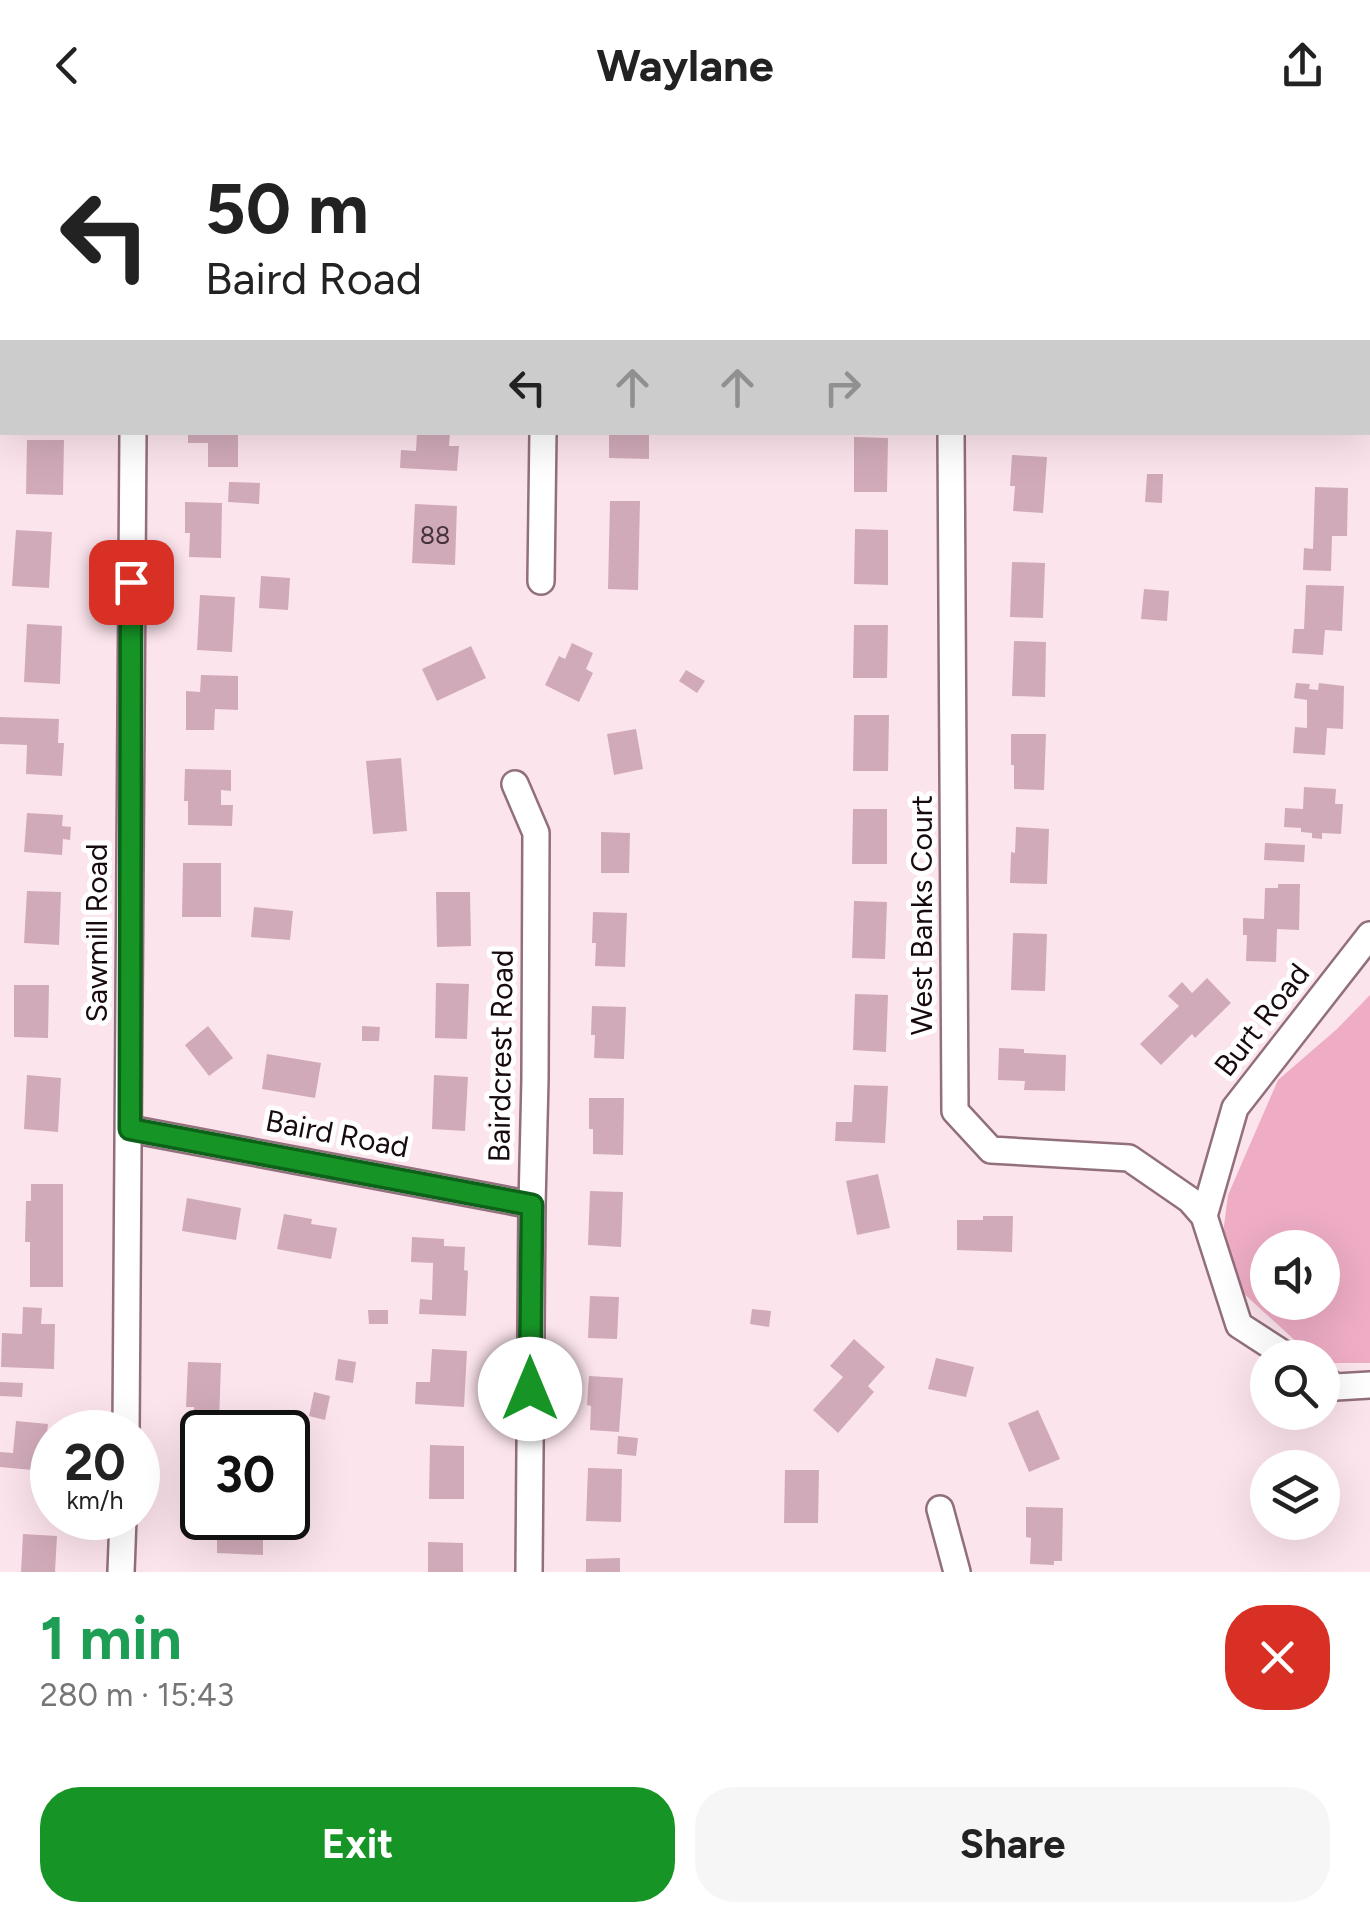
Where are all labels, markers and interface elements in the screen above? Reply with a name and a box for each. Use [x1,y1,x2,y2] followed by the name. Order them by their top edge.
[40,38,95,93] icon: back
[596,38,774,92] text: Waylane
[1275,38,1330,93] icon: share
[205,166,369,251] text: 50 m
[40,170,170,300] icon: left
[205,251,422,305] text: Baird Road
[500,360,555,415] icon: left
[605,360,660,415] icon: ahead
[710,360,765,415] icon: ahead
[815,360,870,415] icon: right
[420,520,450,550] house number: 88
[89,540,174,625] pin
[104,555,159,610] icon: arrive
[903,795,940,1035] street label: West Banks Court
[78,843,115,1023] street label: Sawmill Road
[480,949,521,1163] street label: Bairdcrest Road
[1206,956,1317,1083] street label: Burt Road
[263,1102,412,1165] street label: Baird Road
[1250,1230,1340,1540] map controls
[1250,1230,1340,1320] button: sound
[478,1337,582,1441] position arrow
[1250,1340,1340,1430] button: search
[180,1410,310,1540] speed limit sign: 30
[64,1432,126,1493] text: 20
[1250,1450,1340,1540] button: layers
[66,1485,124,1515] text: km/h
[40,1602,182,1674] text: 1 min
[1225,1605,1330,1710] button: close
[40,1676,234,1714] text: 280 m · 15:43
[40,1787,675,1902] button: Exit
[695,1787,1330,1902] button: Share

